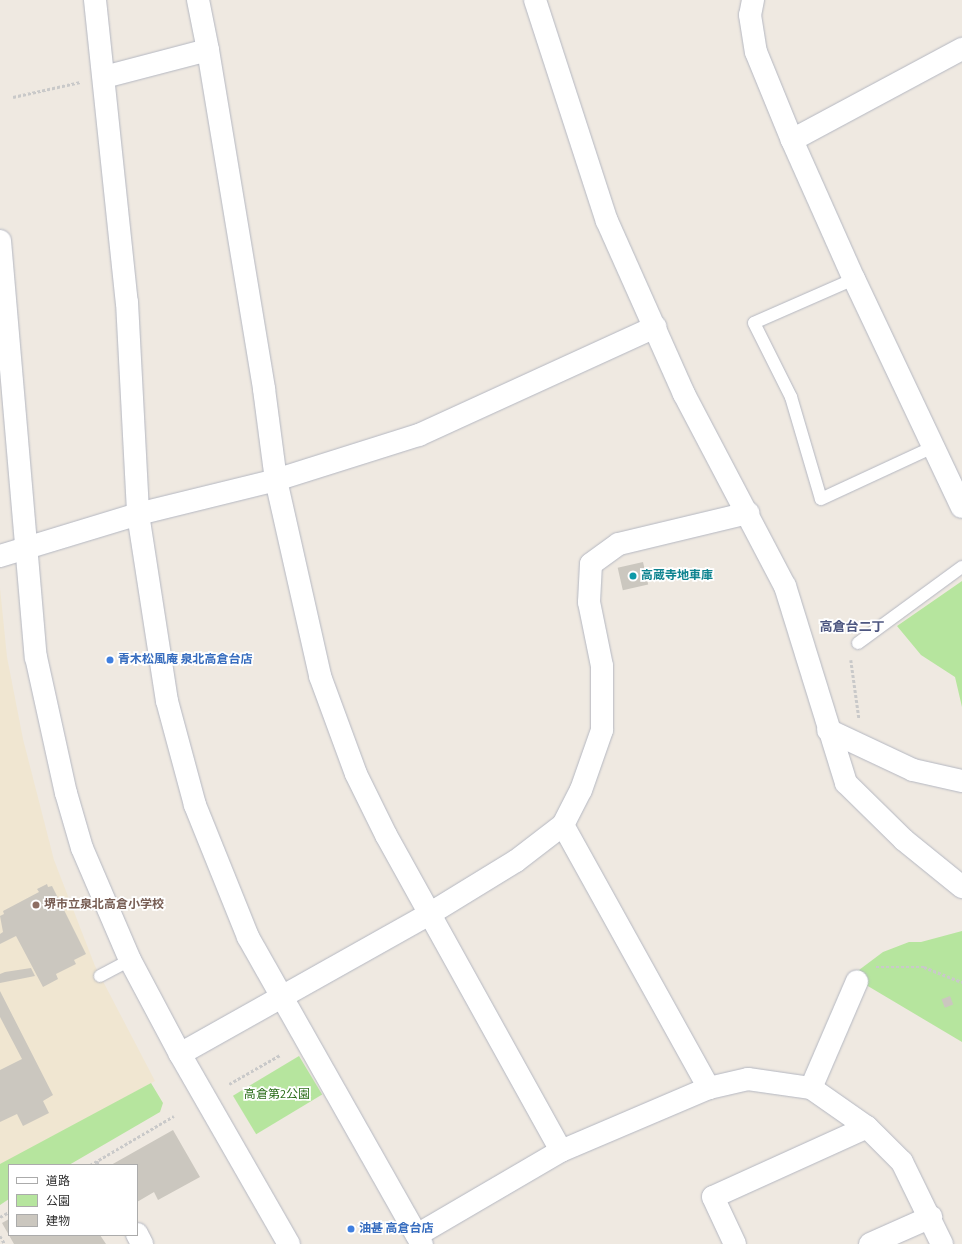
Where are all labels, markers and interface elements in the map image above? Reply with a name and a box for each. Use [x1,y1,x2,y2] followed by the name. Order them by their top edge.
[641,569,713,583] place label: 高蔵寺地車庫
[628,571,638,581] marker: 高蔵寺地車庫
[820,619,884,635] district label: 高倉台二丁
[118,653,252,667] place label: 青木松風庵 泉北高倉台店
[105,655,115,665] marker: 青木松風庵 泉北高倉台店
[44,898,164,912] place label: 堺市立泉北高倉小学校
[31,900,41,910] marker: 堺市立泉北高倉小学校
[244,1088,310,1102] park label: 高倉第2公園
[8,1164,138,1236] legend
[46,1173,70,1190] text: 道路
[46,1193,70,1210] text: 公園
[46,1213,70,1230] text: 建物
[359,1222,433,1236] place label: 油甚 高倉台店
[346,1224,356,1234] marker: 油甚 高倉台店

